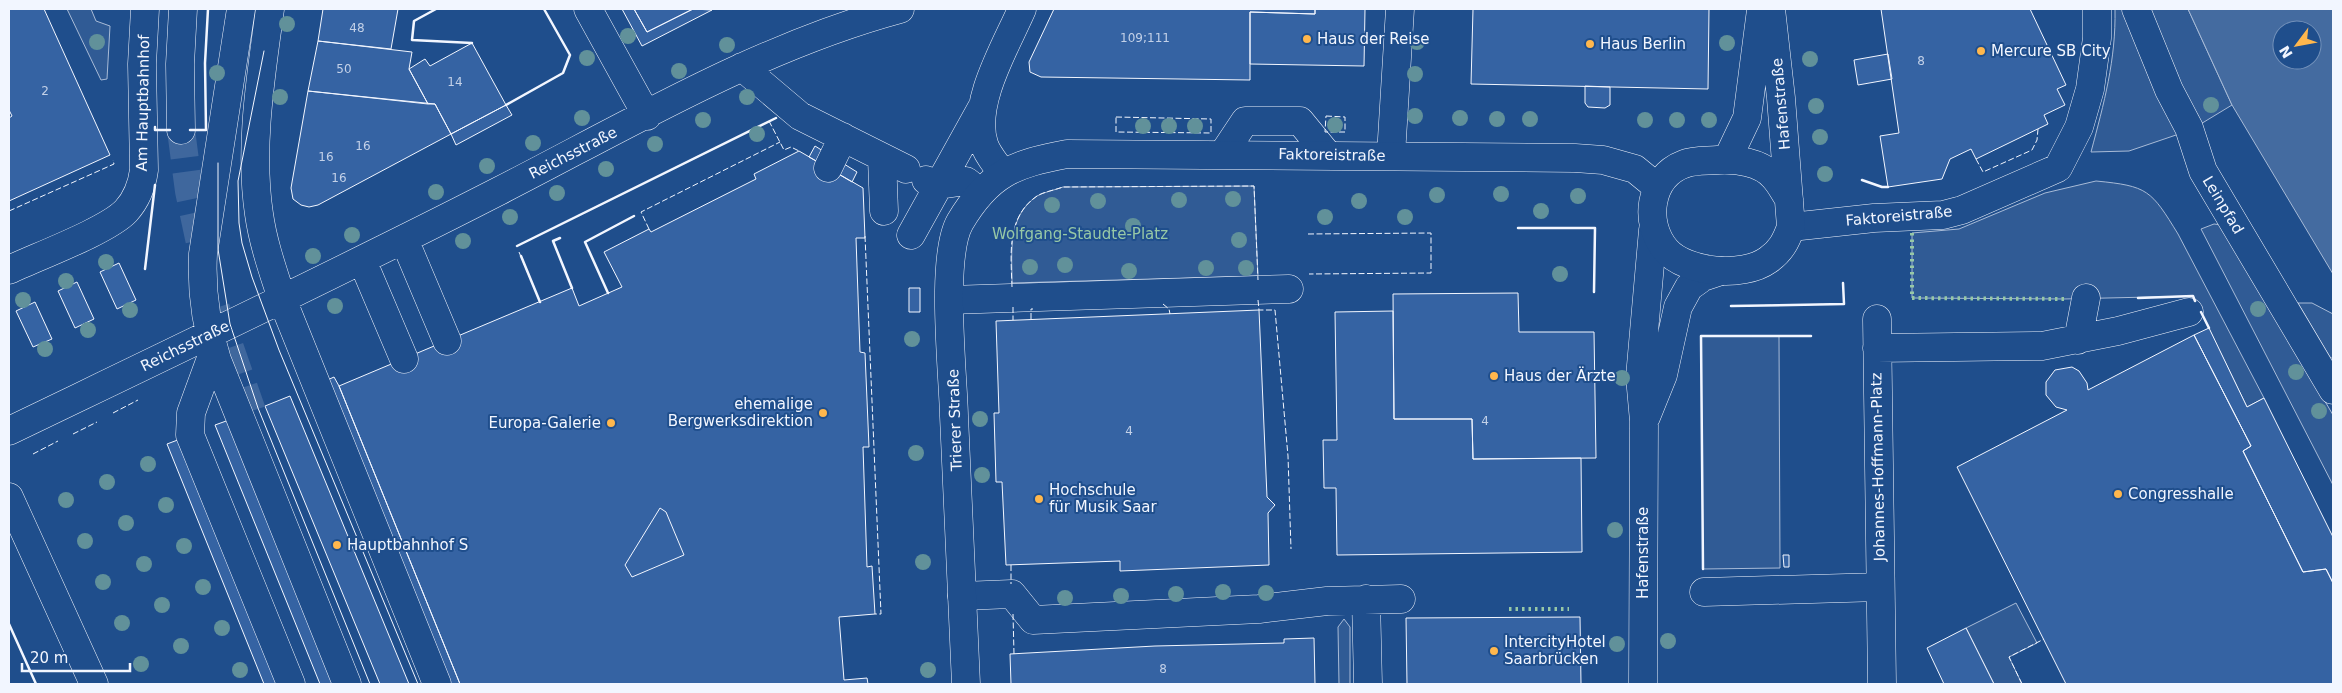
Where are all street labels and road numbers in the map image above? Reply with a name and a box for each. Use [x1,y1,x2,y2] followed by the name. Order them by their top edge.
[133,34,153,172] street label: Am Hauptbahnhof
[1768,57,1794,151] street label: Hafenstraße
[526,123,620,183] street label: Reichsstraße
[1278,145,1386,165] street label: Faktoreistraße
[2199,173,2247,237] street label: Leinpfad
[1845,202,1953,230] street label: Faktoreistraße
[138,317,232,375] street label: Reichsstraße
[944,369,966,472] street label: Trierer Straße
[1867,372,1889,563] street label: Johannes-Hoffmann-Platz
[1634,507,1652,599] street label: Hafenstraße

